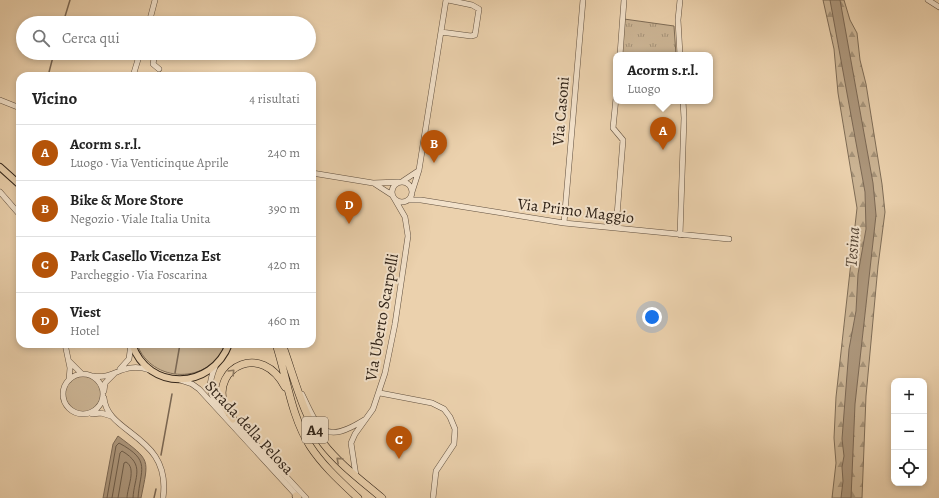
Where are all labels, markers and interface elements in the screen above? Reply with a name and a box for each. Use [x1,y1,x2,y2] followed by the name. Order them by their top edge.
[16,16,316,60] search box
[30,27,52,49] icon: search
[62,28,120,48] text: Cerca qui
[613,52,713,104] popup
[627,60,699,80] text: Acorm s.r.l.
[547,76,575,148] street label: Via Casoni
[627,80,660,97] text: Luogo
[32,87,77,110] text: Vicino
[249,90,300,107] text: 4 risultati
[650,117,676,150] pin: A
[421,130,447,163] pin: B
[70,134,141,154] text: Acorm s.r.l.
[41,144,49,161] text: A
[268,144,300,161] text: 240 m
[70,154,229,171] text: Luogo · Via Venticinque Aprile
[70,190,184,210] text: Bike & More Store
[336,191,362,224] pin: D
[515,193,635,229] street label: Via Primo Maggio
[41,200,49,217] text: B
[268,200,300,217] text: 390 m
[70,210,211,227] text: Negozio · Viale Italia Unita
[840,226,865,268] water label: Tesina
[70,246,221,266] text: Park Casello Vicenza Est
[360,252,404,384] street label: Via Uberto Scarpelli
[41,256,49,273] text: C
[268,256,300,273] text: 420 m
[70,266,208,283] text: Parcheggio · Via Foscarina
[70,302,101,322] text: Viest
[642,307,662,327] your location
[40,312,50,329] text: D
[268,312,300,329] text: 460 m
[70,322,99,339] text: Hotel
[227,369,235,377] one-way arrow
[200,376,299,480] street label: Strada della Pelosa
[891,378,927,486] map controls
[891,378,927,414] button: +
[891,414,927,450] button: −
[302,417,328,443] road number: A4
[386,426,412,459] pin: C
[891,450,927,486] button: locate
[336,457,344,465] one-way arrow

